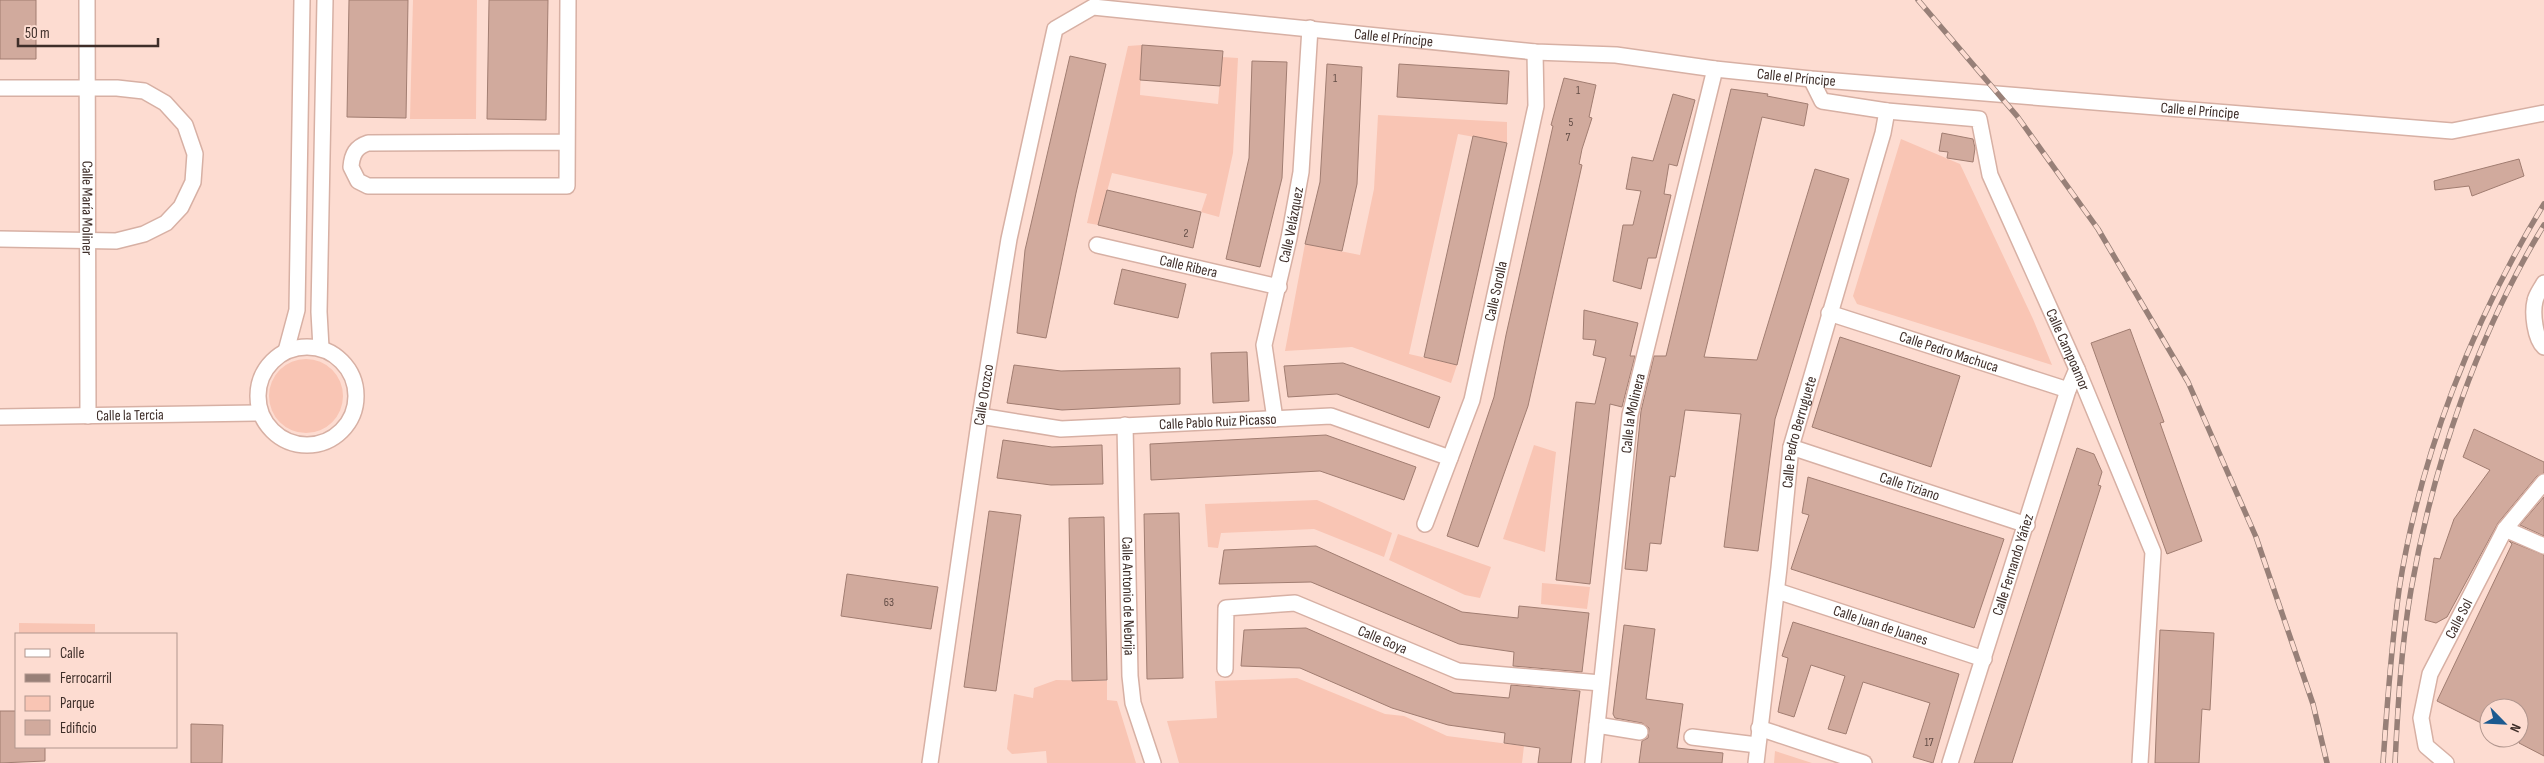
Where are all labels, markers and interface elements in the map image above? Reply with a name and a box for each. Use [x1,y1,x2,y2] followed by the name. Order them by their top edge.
[18,15,158,47] scale bar
[25,24,50,43] text: 50 m
[1353,25,1434,52] street label: Calle el Príncipe
[1756,64,1836,91] street label: Calle el Príncipe
[1333,71,1338,86] house number: 1
[1576,83,1581,98] house number: 1
[2160,98,2240,124] street label: Calle el Príncipe
[1569,115,1574,130] house number: 5
[1566,130,1571,145] house number: 7
[77,161,97,256] street label: Calle María Moliner
[1275,185,1308,265] street label: Calle Velázquez
[1184,226,1189,241] house number: 2
[1158,251,1219,283] street label: Calle Ribera
[1480,259,1512,323] street label: Calle Sorolla
[2041,306,2094,394] street label: Calle Campoamor
[1897,327,2001,377] street label: Calle Pedro Machuca
[970,363,998,427] street label: Calle Orozco
[1617,371,1650,454] street label: Calle la Molinera
[1778,374,1821,489] street label: Calle Pedro Berruguete
[96,405,164,426] street label: Calle la Tercia
[1159,410,1277,434] street label: Calle Pablo Ruiz Picasso
[1877,468,1942,506] street label: Calle Tiziano
[1988,511,2038,618] street label: Calle Fernando Yáñez
[1117,536,1139,656] street label: Calle Antonio de Nebrija
[884,595,894,610] house number: 63
[2441,596,2477,642] street label: Calle Sol
[1831,601,1930,650] street label: Calle Juan de Juanes
[1355,621,1410,659] street label: Calle Goya
[15,633,178,748] legend
[60,644,84,663] text: Calle
[60,669,112,688] text: Ferrocarril
[60,694,95,713] text: Parque
[2479,698,2529,748] north arrow
[60,719,97,738] text: Edificio
[2506,721,2525,735] text: N
[1925,735,1934,750] house number: 17

